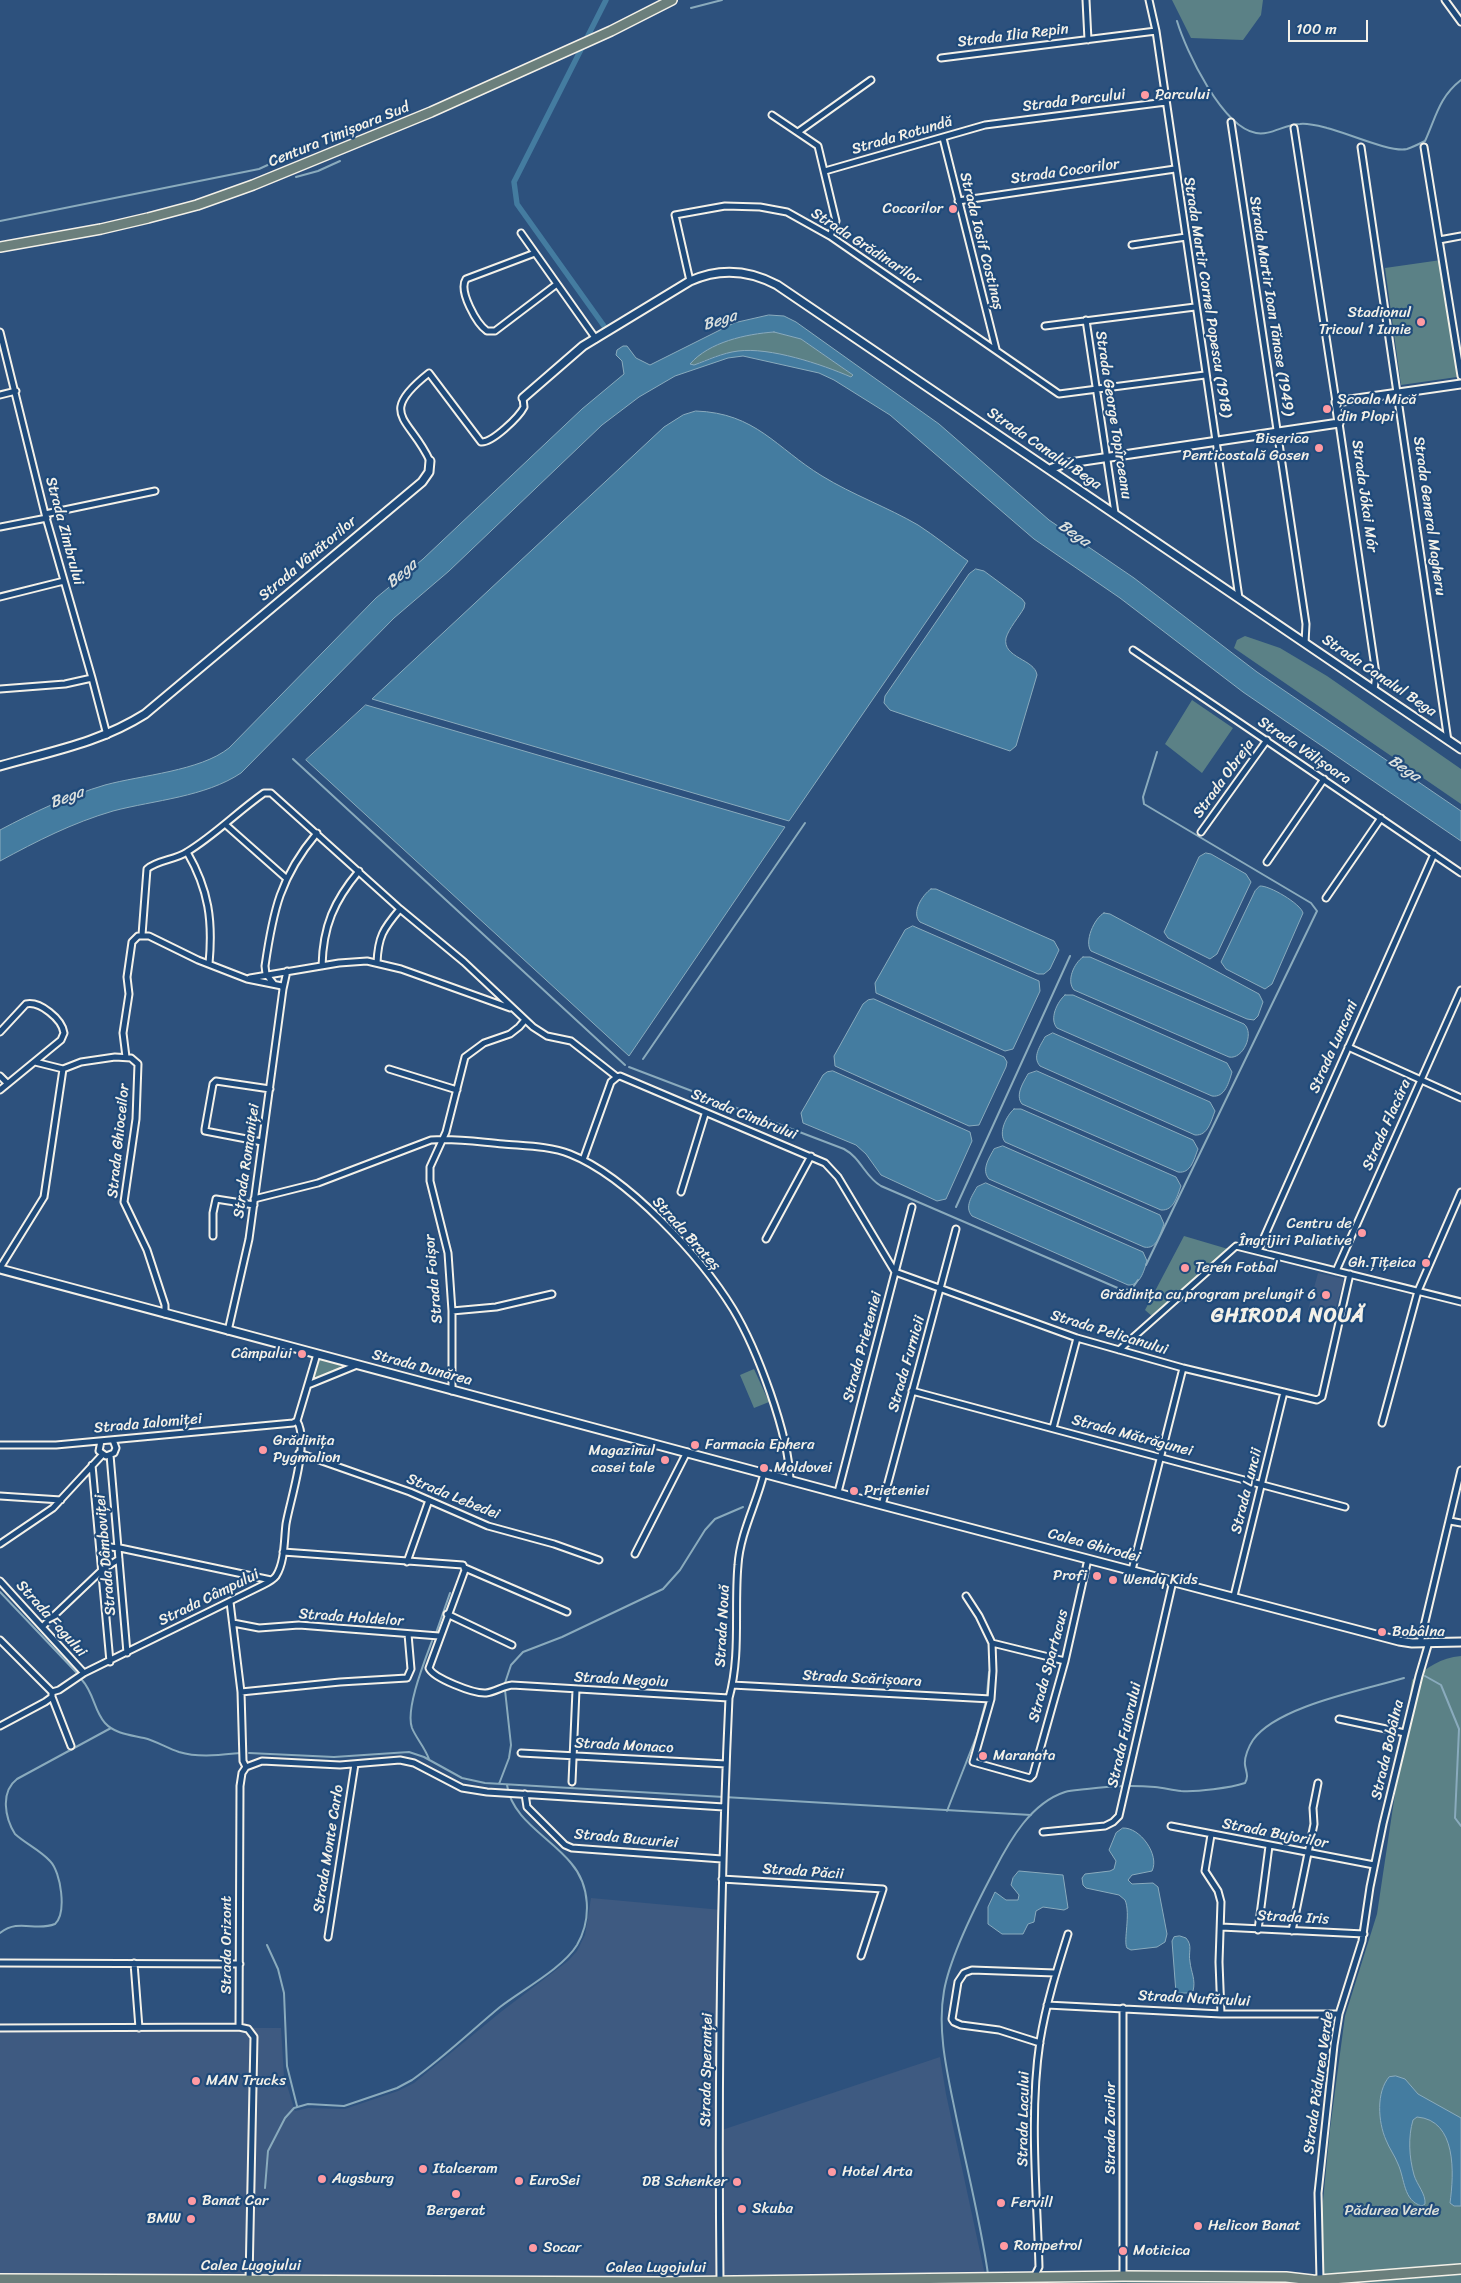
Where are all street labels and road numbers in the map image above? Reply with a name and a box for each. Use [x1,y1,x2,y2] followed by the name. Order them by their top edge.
[956,20,1070,52] street label: Strada Ilia Repin
[1021,86,1127,116] street label: Strada Parcului
[266,99,412,171] street label: Centura Timișoara Sud
[850,113,954,159] street label: Strada Rotundă
[1010,155,1120,189] street label: Strada Cocorilor
[955,170,1007,312] street label: Strada Iosif Costinaș
[1179,175,1235,419] street label: Strada Martir Cornel Popescu (1918)
[1245,195,1297,417] street label: Strada Martir Ioan Tănase (1949)
[807,205,925,289] street label: Strada Grădinarilor
[1091,329,1135,501] street label: Strada George Topîrceanu
[983,404,1105,494] street label: Strada Canalul Bega
[1409,435,1449,597] street label: Strada General Magheru
[1347,439,1381,553] street label: Strada Jókai Mór
[41,475,87,587] street label: Strada Zimbrului
[255,513,361,605] street label: Strada Vânătorilor
[1318,631,1440,721] street label: Strada Canalul Bega
[1254,713,1354,789] street label: Strada Vălișoara
[1189,736,1259,822] street label: Strada Obreja
[1306,998,1362,1096] street label: Strada Luncani
[1359,1077,1415,1173] street label: Strada Flacăra
[104,1083,134,1199] street label: Strada Ghioceilor
[688,1086,800,1144] street label: Strada Cimbrului
[230,1103,264,1219] street label: Strada Romaniței
[648,1193,724,1275] street label: Strada Brateș
[421,1234,447,1324] street label: Strada Foișor
[840,1290,886,1404] street label: Strada Prieteniei
[1048,1307,1170,1359] street label: Strada Pelicanului
[885,1314,929,1414] street label: Strada Furnicii
[370,1346,474,1390] street label: Strada Dunărea
[93,1410,203,1438] street label: Strada Ialomiței
[1070,1411,1194,1461] street label: Strada Mătrăgunei
[1228,1446,1266,1536] street label: Strada Luncii
[404,1470,502,1524] street label: Strada Lebedei
[92,1494,120,1616] street label: Strada Dâmboviței
[1046,1525,1142,1567] street label: Calea Ghirodei
[156,1566,262,1630] street label: Strada Câmpului
[12,1577,90,1661] street label: Strada Fagului
[712,1584,734,1668] street label: Strada Nouă
[298,1605,404,1631] street label: Strada Holdelor
[1025,1608,1073,1724] street label: Strada Spartacus
[802,1667,922,1691] street label: Strada Scărișoara
[573,1669,669,1691] street label: Strada Negoiu
[1104,1681,1146,1789] street label: Strada Fuiorului
[1368,1698,1408,1802] street label: Strada Bobâlna
[574,1734,674,1758] street label: Strada Monaco
[310,1783,348,1915] street label: Strada Monte Carlo
[1221,1815,1329,1853] street label: Strada Bujorilor
[573,1825,679,1853] street label: Strada Bucuriei
[762,1860,844,1884] street label: Strada Păcii
[218,1896,236,1994] street label: Strada Orizont
[1257,1907,1329,1929] street label: Strada Iris
[1137,1987,1251,2011] street label: Strada Nufărului
[1300,2010,1338,2156] street label: Strada Pădurea Verde
[697,2013,717,2127] street label: Strada Speranței
[1014,2071,1034,2167] street label: Strada Lacului
[1102,2082,1120,2174] street label: Strada Zorilor
[201,2257,301,2275] street label: Calea Lugojului
[606,2259,706,2277] street label: Calea Lugojului

